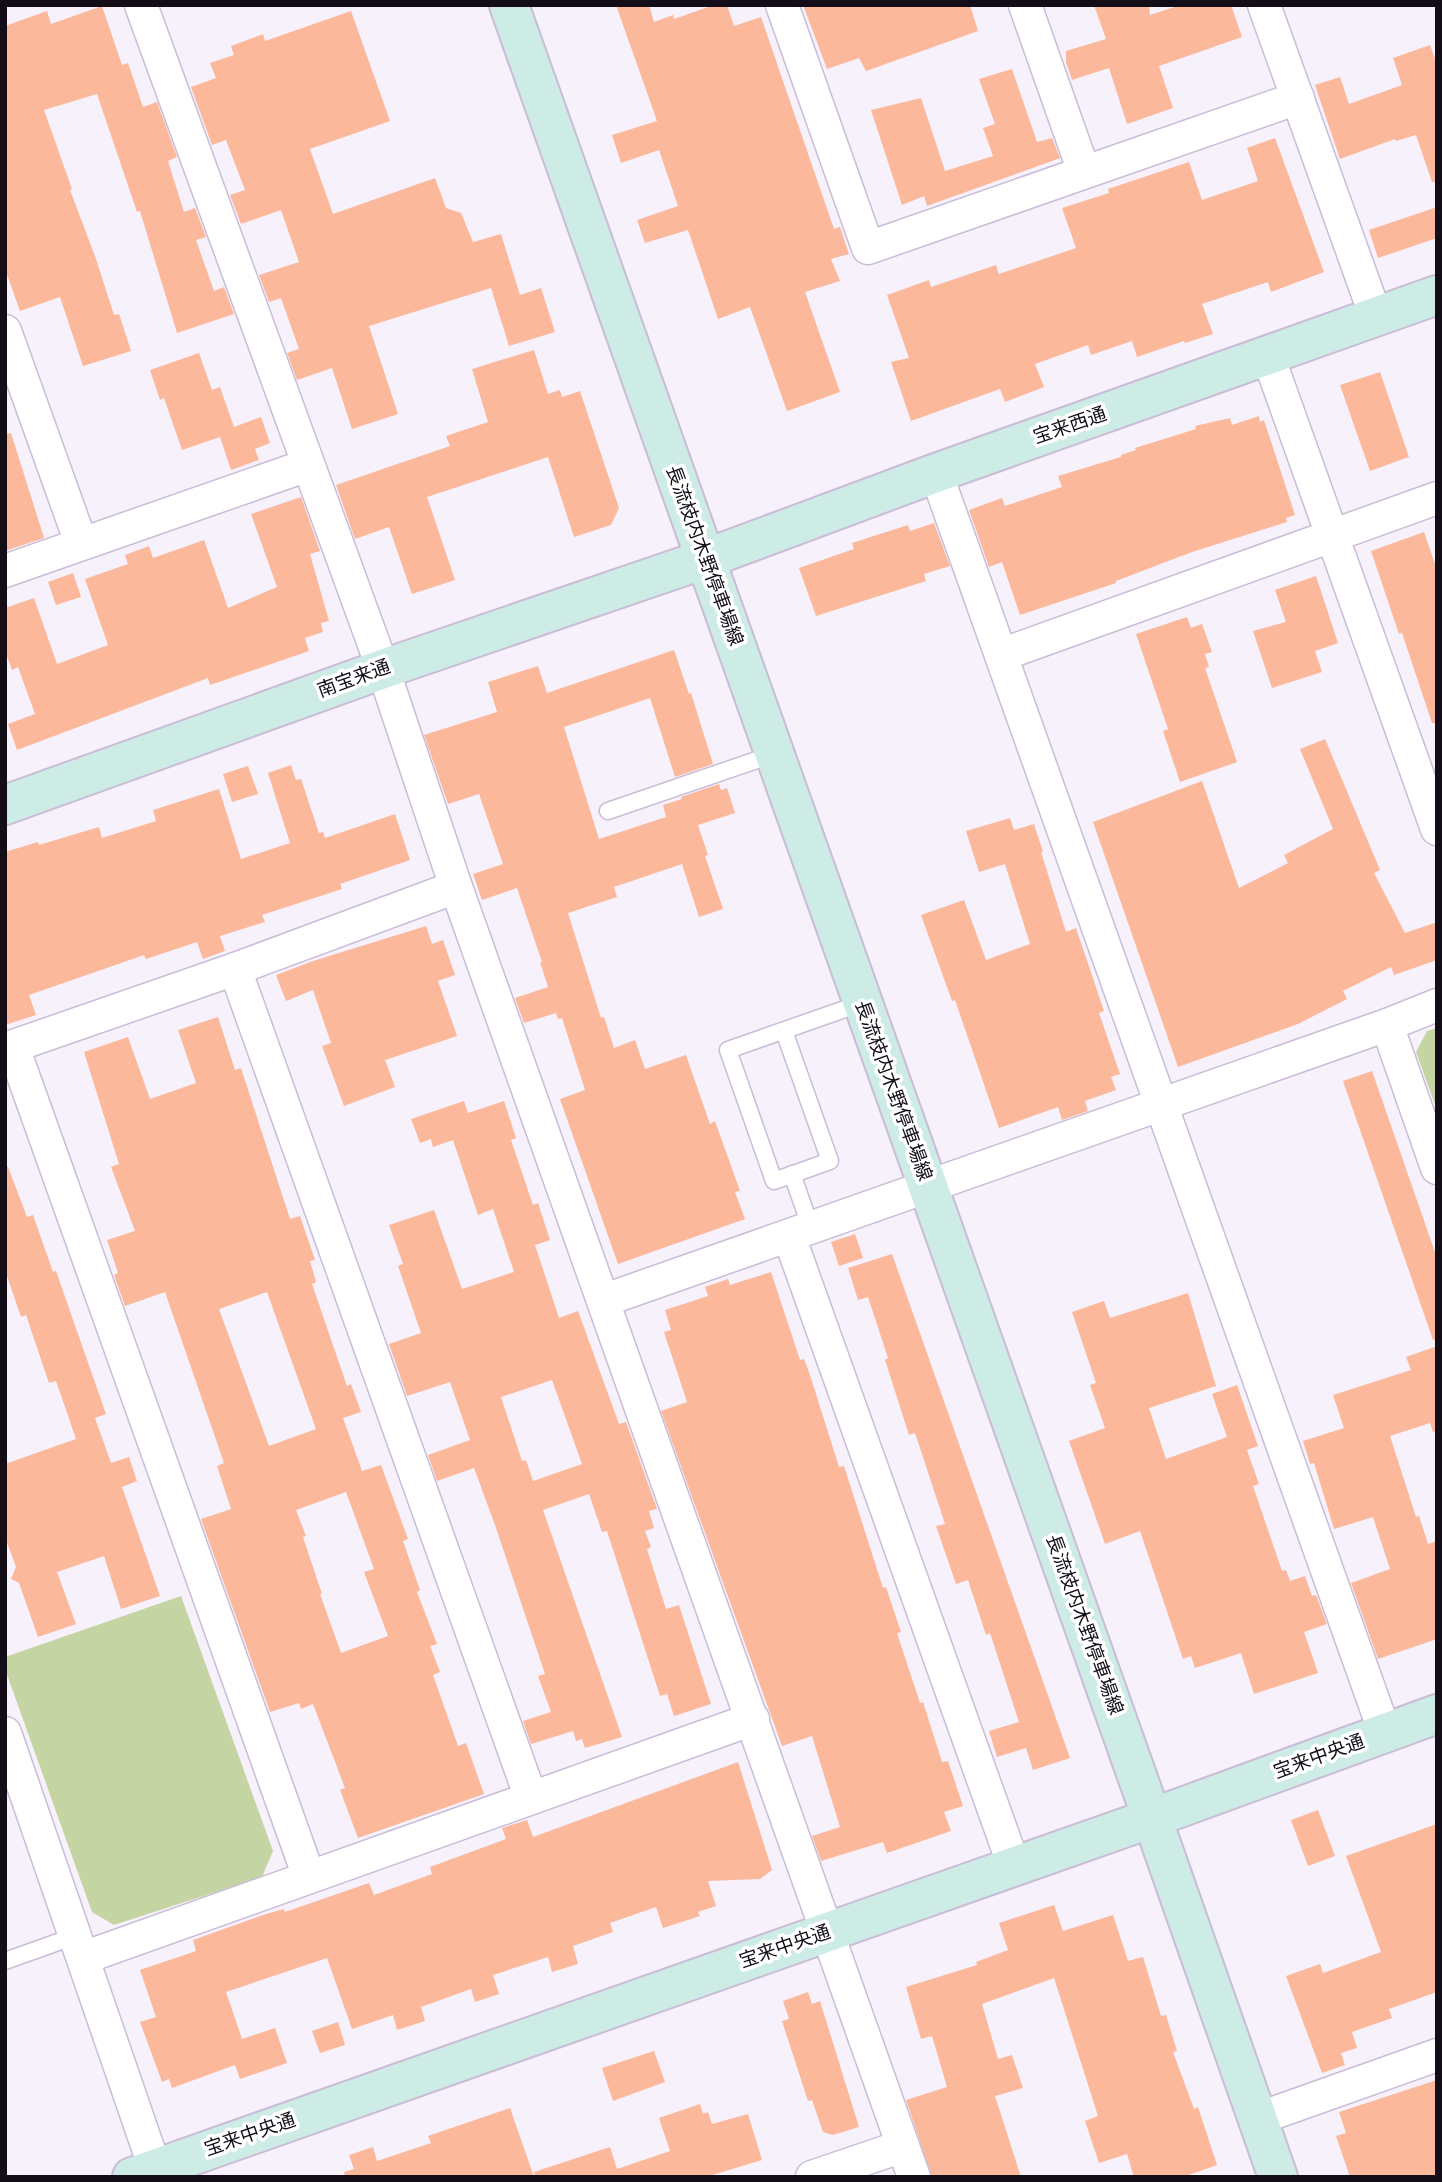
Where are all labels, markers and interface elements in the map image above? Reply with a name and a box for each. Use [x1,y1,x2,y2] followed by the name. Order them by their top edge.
[1030,403,1109,447] street label: 宝来西通
[663,463,747,649] street label: 長流枝内木野停車場線
[314,655,393,701] street label: 南宝来通
[852,998,936,1184] street label: 長流枝内木野停車場線
[1043,1532,1127,1718] street label: 長流枝内木野停車場線
[1270,1730,1367,1782] street label: 宝来中央通
[736,1921,833,1971] street label: 宝来中央通
[201,2109,298,2159] street label: 宝来中央通

